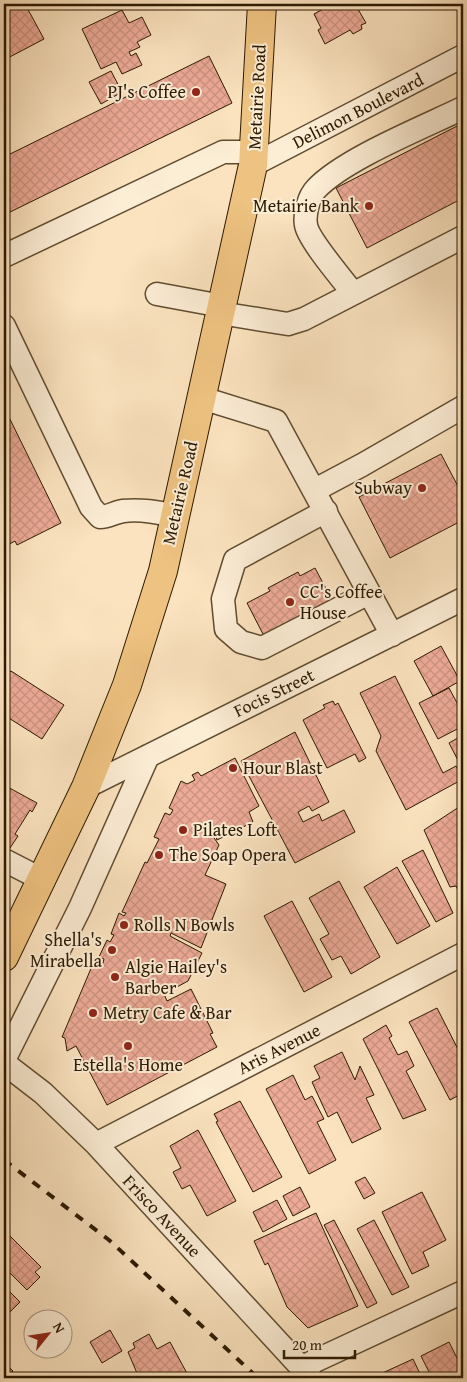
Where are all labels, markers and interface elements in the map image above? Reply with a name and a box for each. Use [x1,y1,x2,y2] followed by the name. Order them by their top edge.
[240,43,273,150] street label: Metairie Road
[287,66,428,155] street label: Delimon Boulevard
[108,78,186,105] place label: PJ's Coffee
[190,86,202,98] marker: PJ's Coffee
[253,192,360,219] place label: Metairie Bank
[363,200,375,212] marker: Metairie Bank
[154,438,205,547] street label: Metairie Road
[354,474,412,501] place label: Subway
[416,482,428,494] marker: Subway
[300,578,383,626] place label: CC's Coffee House
[284,596,296,608] marker: CC's Coffee House
[229,661,319,724] street label: Focis Street
[243,754,323,781] place label: Hour Blast
[227,762,239,774] marker: Hour Blast
[193,816,278,843] place label: Pilates Loft
[177,824,189,836] marker: Pilates Loft
[169,841,287,868] place label: The Soap Opera
[153,849,165,861] marker: The Soap Opera
[134,911,235,938] place label: Rolls N Bowls
[118,919,130,931] marker: Rolls N Bowls
[30,926,102,974] place label: Shella's Mirabella
[106,944,118,956] marker: Shella's Mirabella
[125,953,227,1001] place label: Algie Hailey's Barber
[109,971,121,983] marker: Algie Hailey's Barber
[103,999,232,1026] place label: Metry Cafe & Bar
[87,1007,99,1019] marker: Metry Cafe & Bar
[233,1016,325,1081] street label: Aris Avenue
[122,1040,134,1052] marker: Estella's Home
[73,1051,183,1078] place label: Estella's Home
[117,1168,208,1263] street label: Frisco Avenue
[22,1310,72,1360] north arrow
[48,1318,71,1337] text: N
[284,1327,356,1359] scale bar
[292,1334,323,1355] text: 20 m

